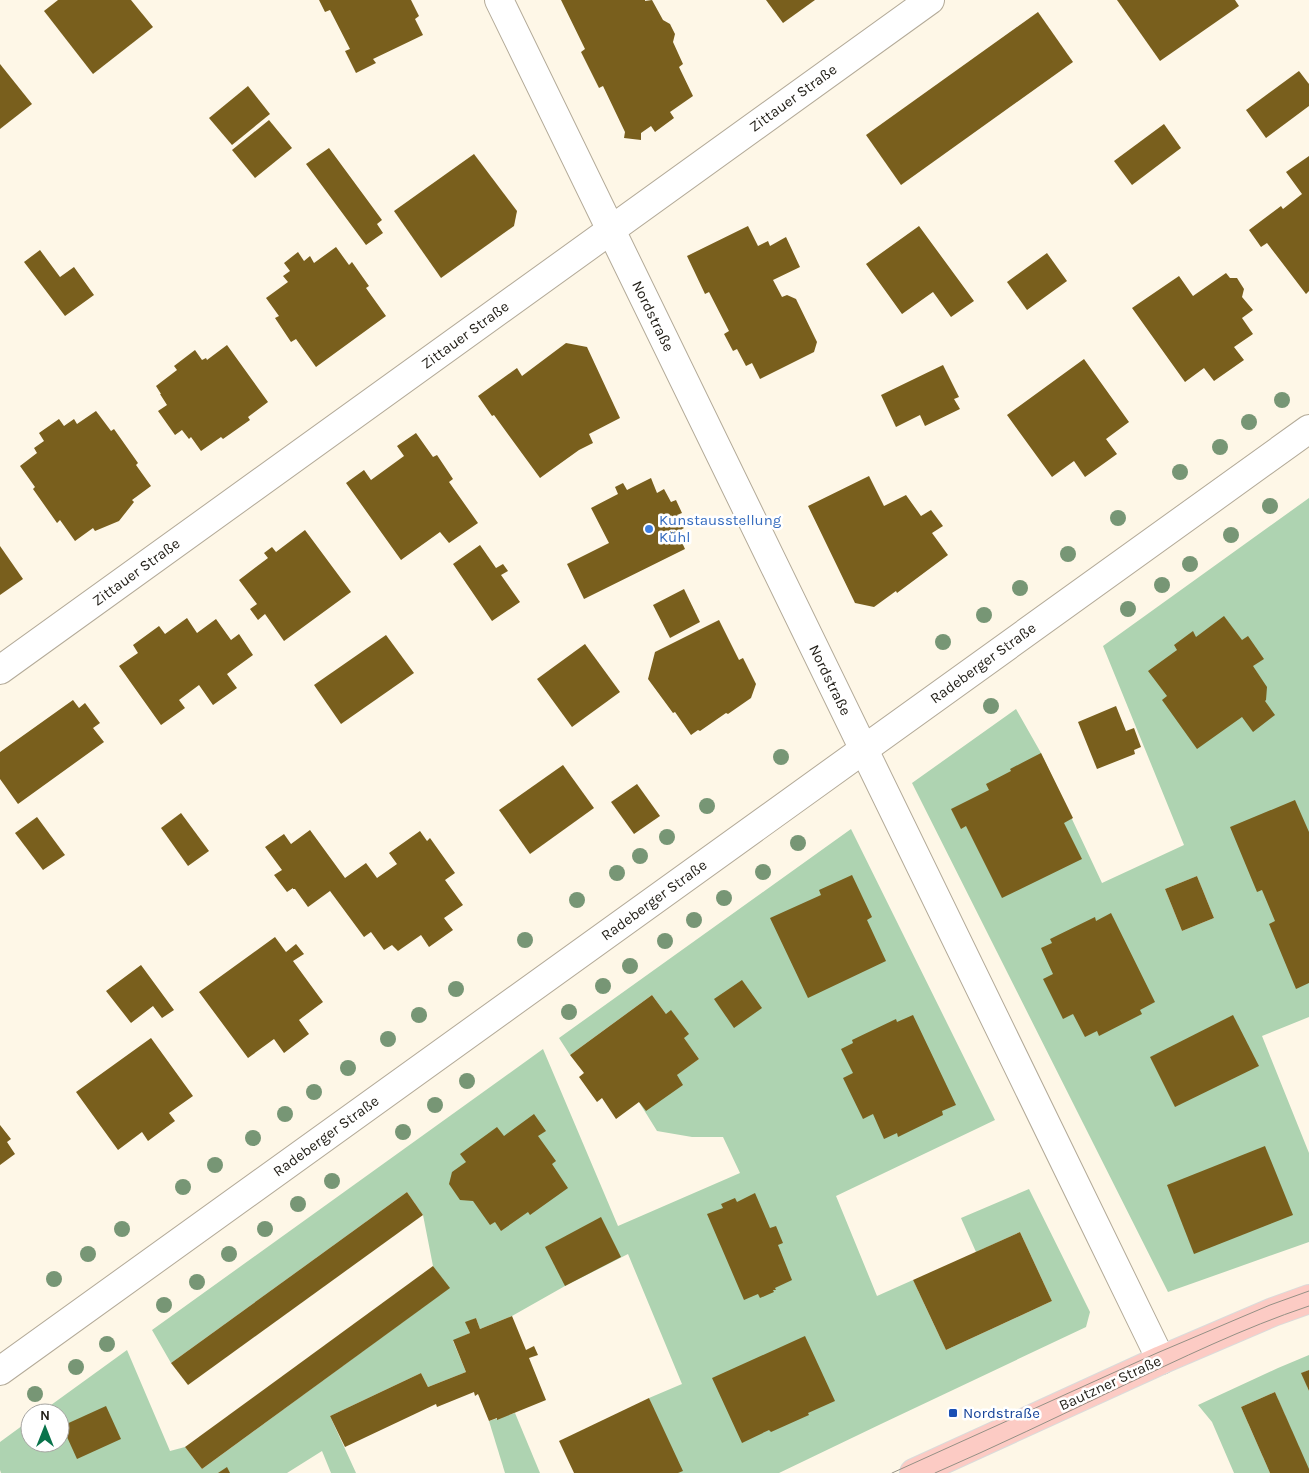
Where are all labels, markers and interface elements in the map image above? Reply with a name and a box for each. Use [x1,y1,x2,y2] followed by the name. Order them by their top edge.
[746,60,840,136] street label: Zittauer Straße
[628,278,678,354] street label: Nordstraße
[418,297,512,373] street label: Zittauer Straße
[659,511,782,546] place label: Kunstausstellung Kühl
[643,523,655,535] marker: Kunstausstellung Kühl
[89,534,183,610] street label: Zittauer Straße
[927,619,1039,707] street label: Radeberger Straße
[805,642,855,718] street label: Nordstraße
[598,856,710,944] street label: Radeberger Straße
[270,1092,382,1180] street label: Radeberger Straße
[1056,1352,1164,1414] street label: Bautzner Straße
[20,1403,70,1453] north arrow
[963,1404,1040,1422] place label: Nordstraße
[40,1407,50,1424] text: N
[947,1407,959,1419] marker: Nordstraße

